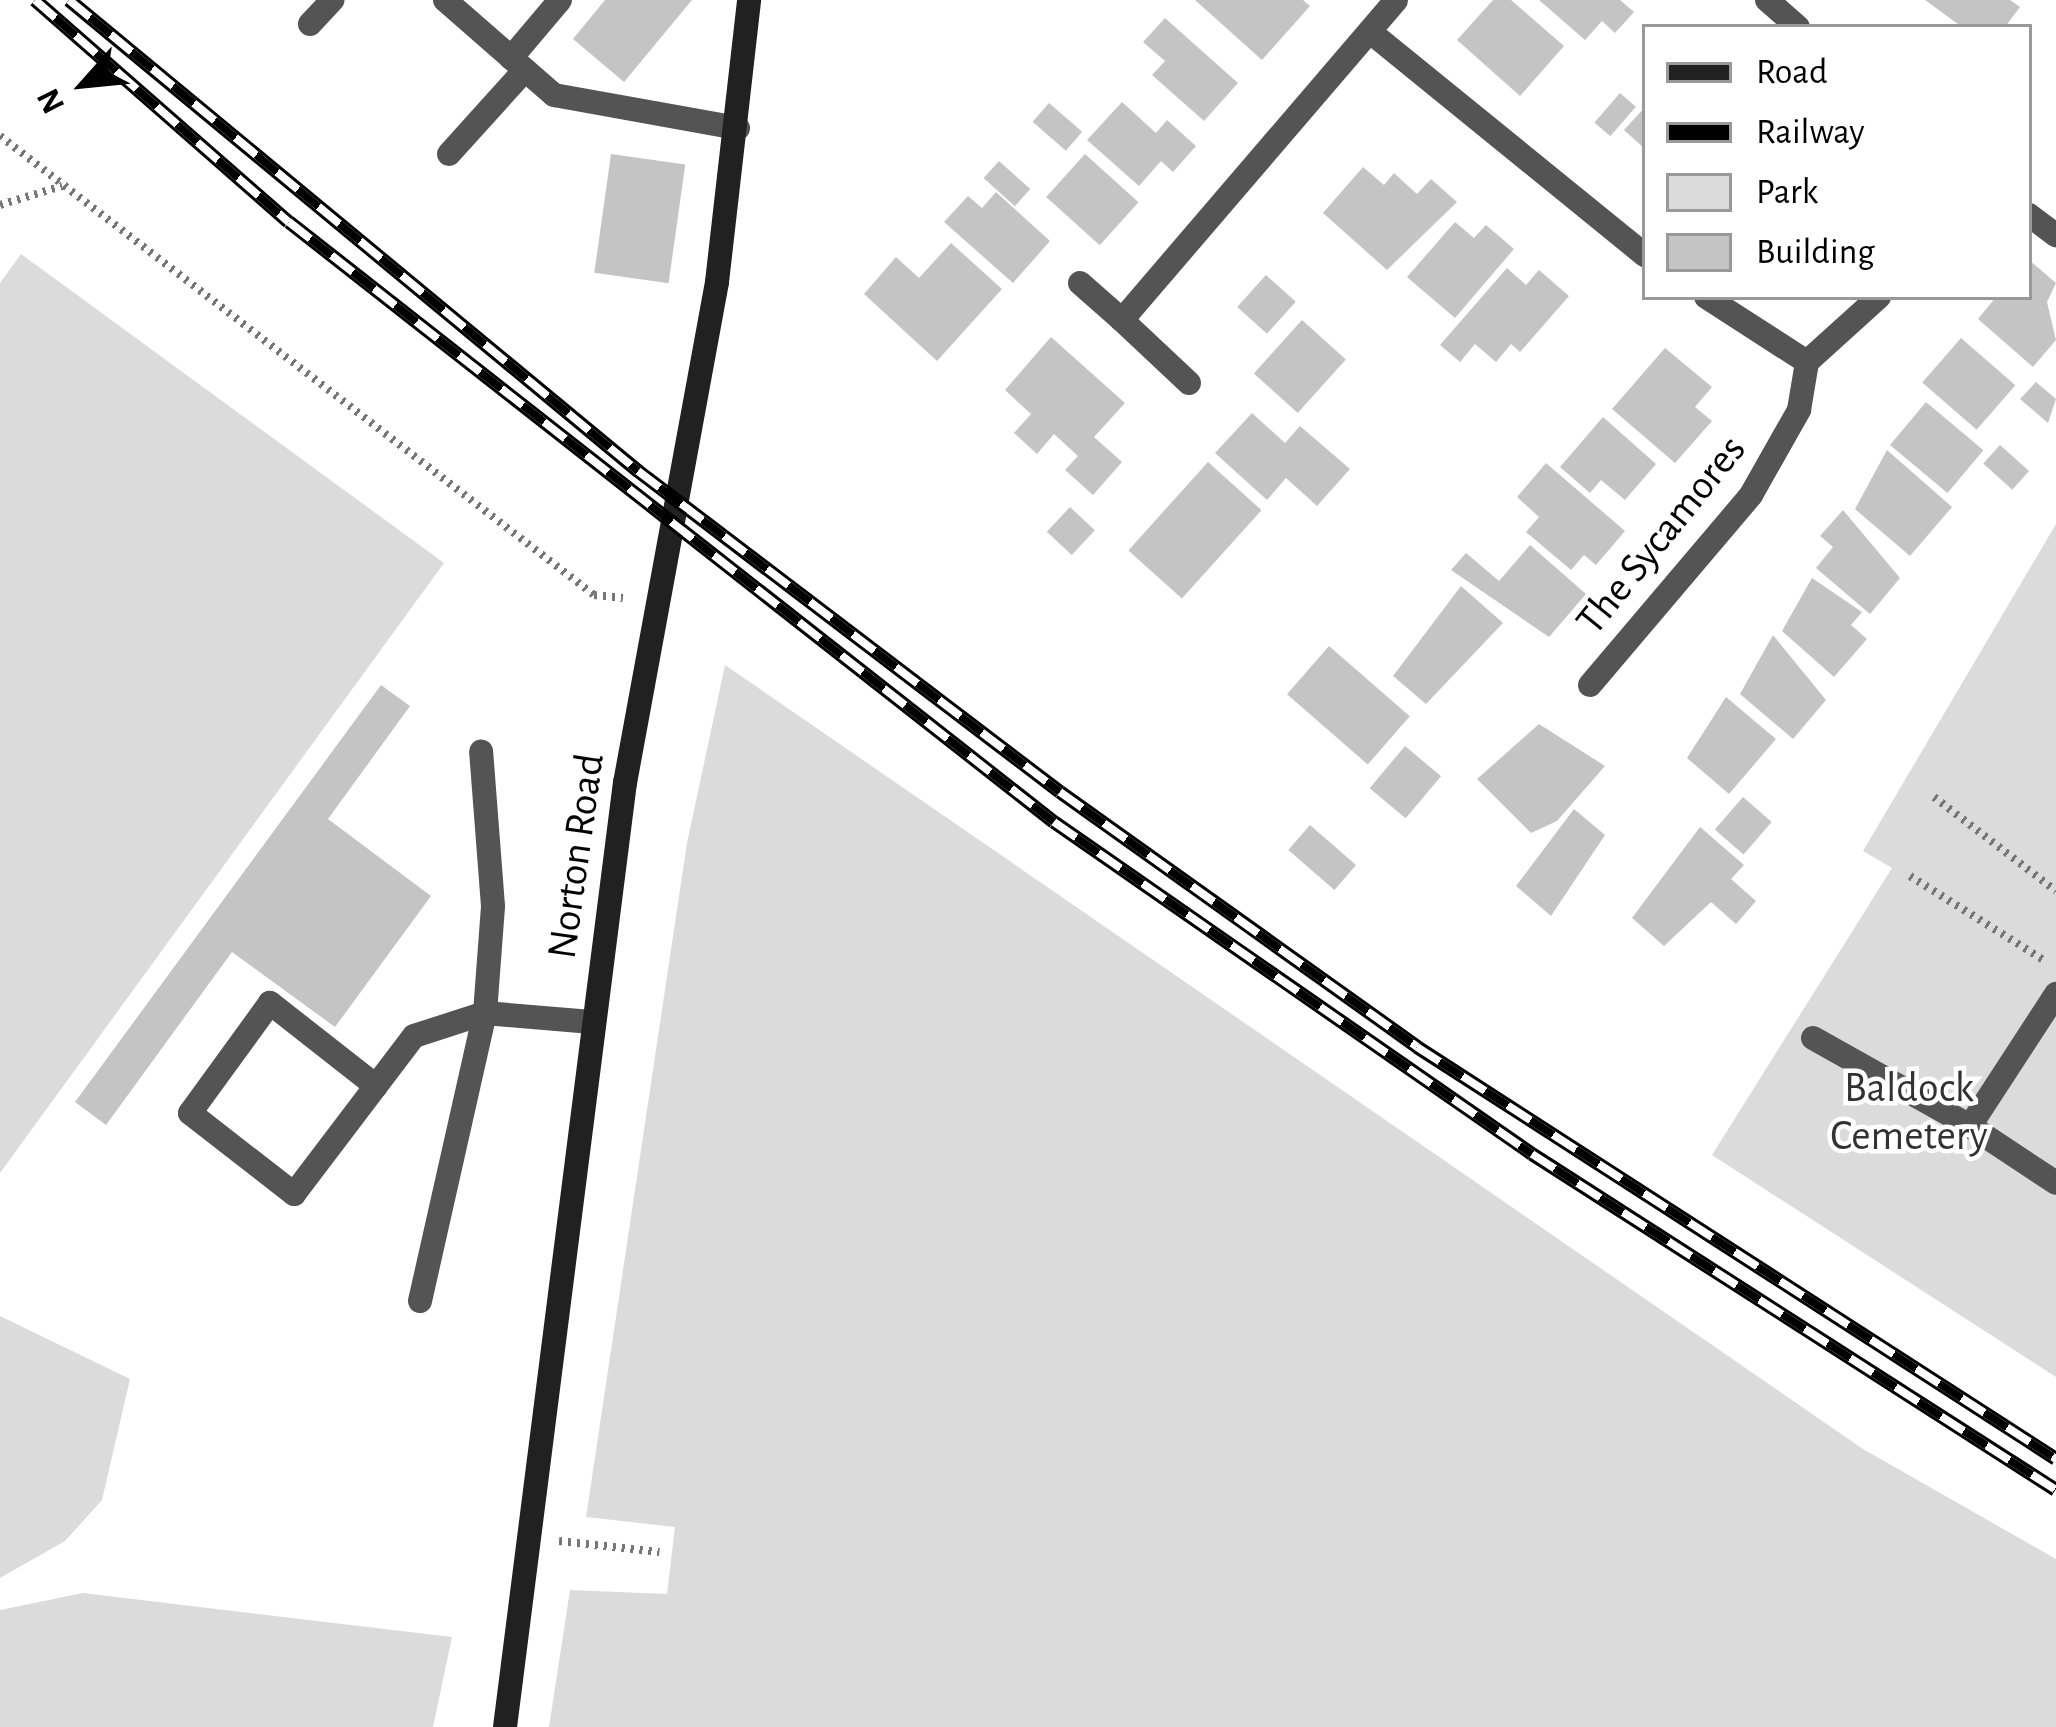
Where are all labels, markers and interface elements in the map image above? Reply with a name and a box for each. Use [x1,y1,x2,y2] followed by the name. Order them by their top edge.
[24,24,144,144] north arrow
[1642,24,2032,300] legend
[1756,54,1828,90] text: Road
[32,83,71,118] text: N
[1756,114,1865,150] text: Railway
[1756,174,1818,210] text: Park
[1756,234,1875,270] text: Building
[1565,425,1757,645] street label: The Sycamores
[537,750,615,962] street label: Norton Road
[1830,1063,1988,1162] park label: Baldock Cemetery

